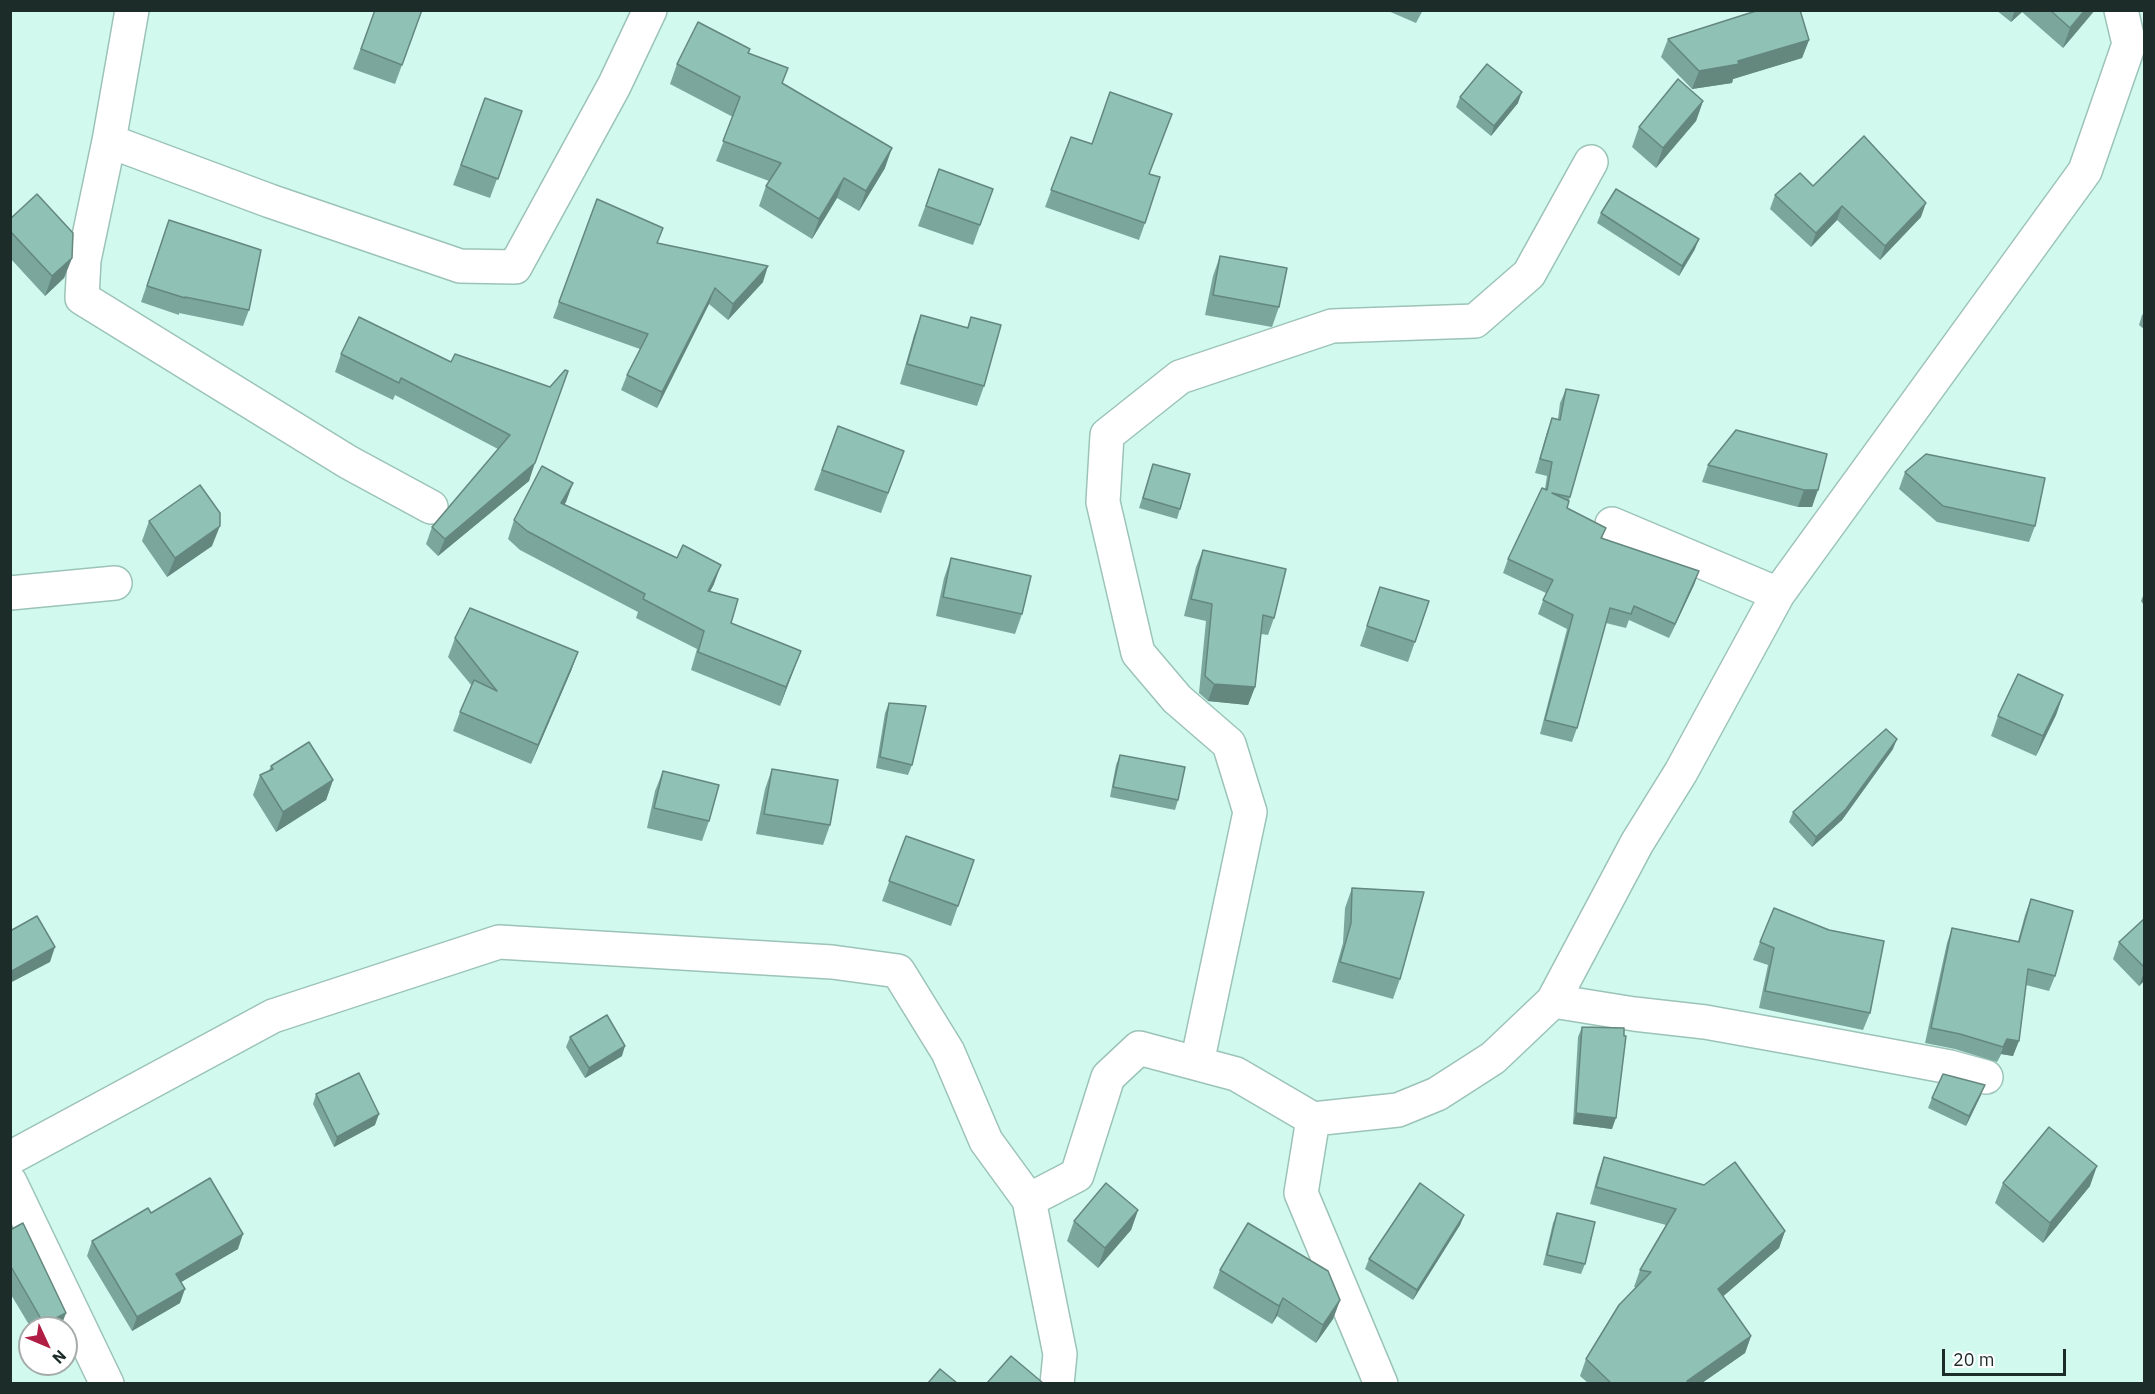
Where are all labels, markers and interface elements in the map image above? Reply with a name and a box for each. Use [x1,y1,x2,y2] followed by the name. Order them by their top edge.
[18,1316,78,1376] north arrow
[1945,1337,2070,1375] scale bar
[48,1346,71,1368] text: N
[1953,1348,1995,1371] text: 20 m

